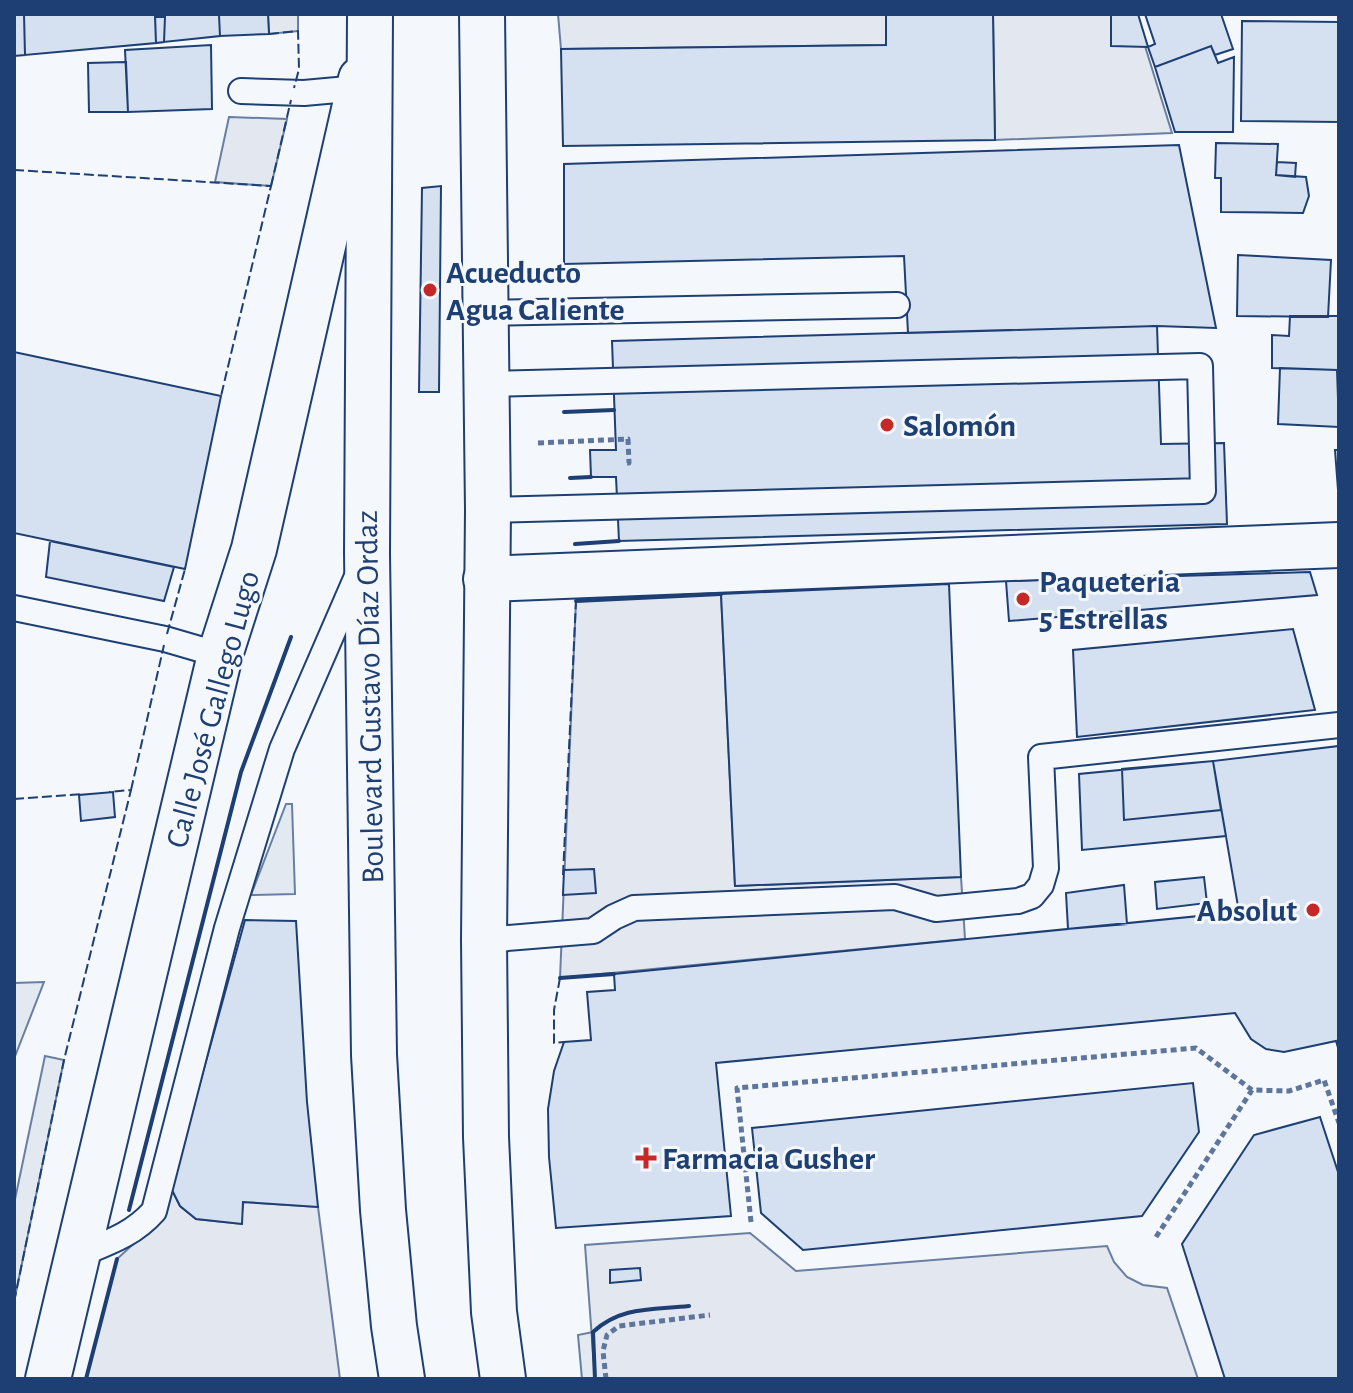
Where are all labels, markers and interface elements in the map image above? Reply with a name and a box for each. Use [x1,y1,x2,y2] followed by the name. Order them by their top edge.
[446,257,625,326] place label: Acueducto Agua Caliente
[421,281,439,299] marker: Acueducto Agua Caliente
[903,410,1016,442] place label: Salomón
[878,416,896,434] marker: Salomón
[351,510,389,884] street label: Boulevard Gustavo Díaz Ordaz
[1039,566,1180,635] place label: Paqueteria 5 Estrellas
[161,567,265,851] street label: Calle José Gallego Lugo
[1014,590,1032,608] marker: Paqueteria 5 Estrellas
[1197,895,1297,927] place label: Absolut
[1304,901,1322,919] marker: Absolut
[662,1143,875,1175] place label: Farmacia Gusher
[637,1149,655,1167] marker: Farmacia Gusher

